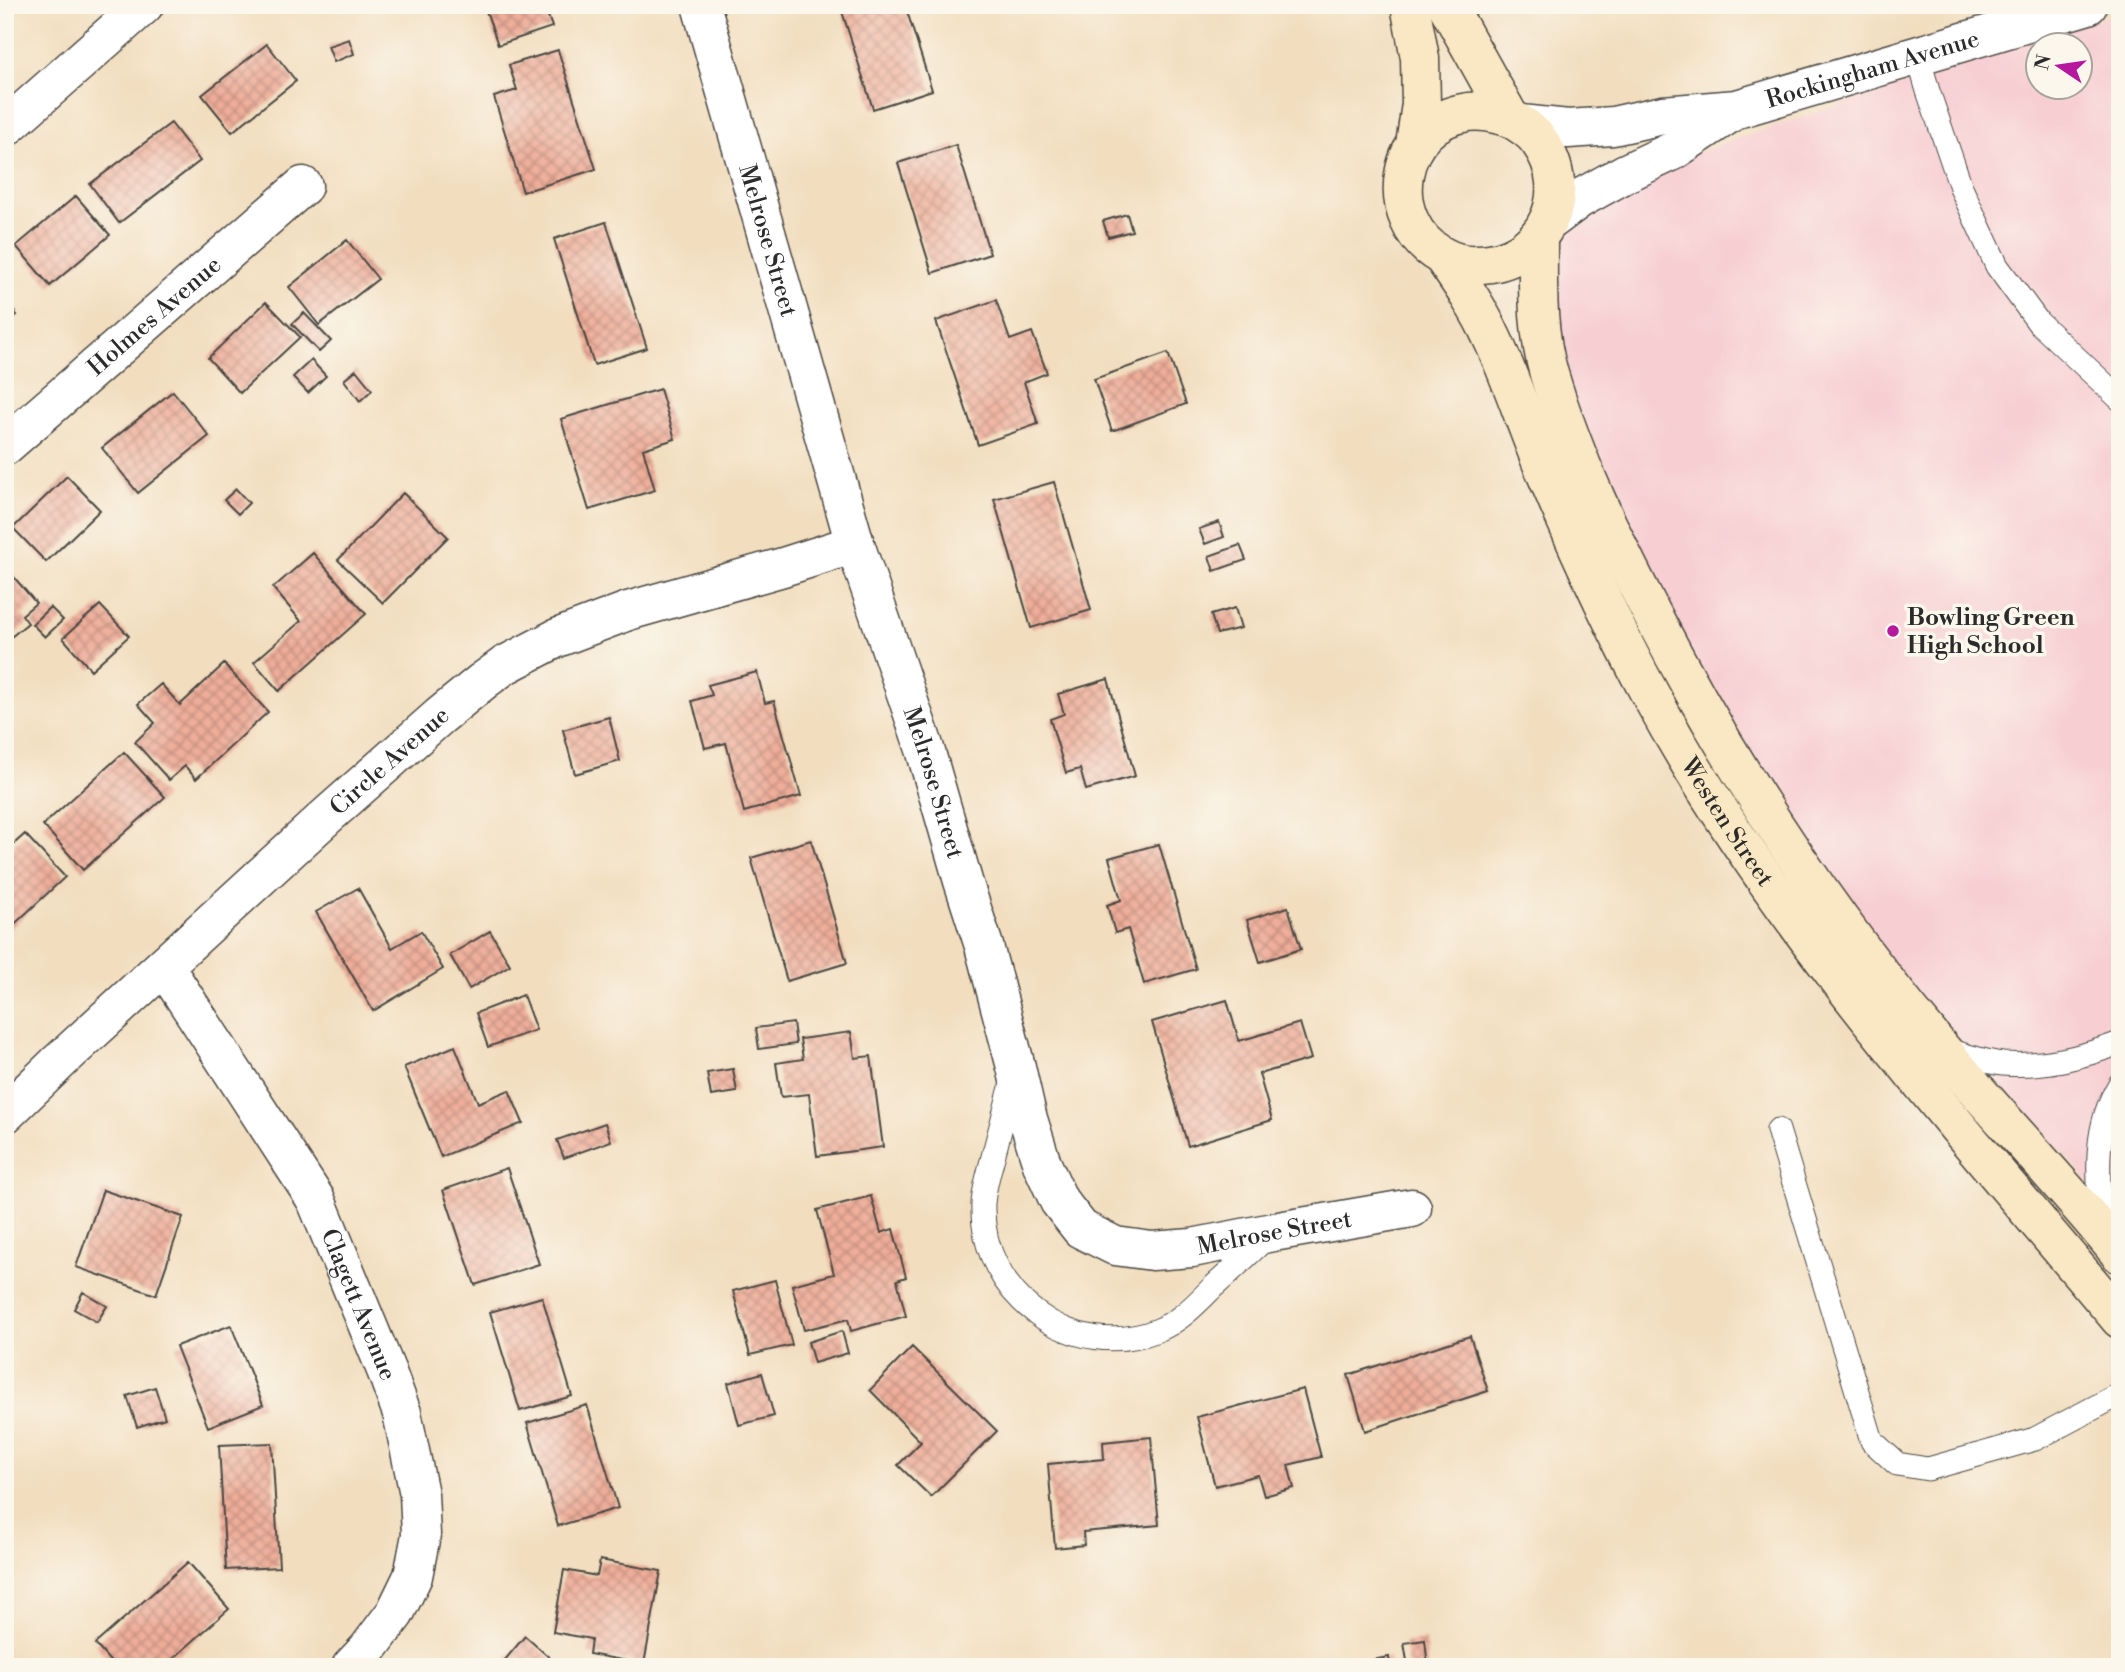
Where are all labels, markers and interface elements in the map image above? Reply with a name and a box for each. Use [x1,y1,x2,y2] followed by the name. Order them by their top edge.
[1763,24,1983,116] street label: Rockingham Avenue
[2024,32,2094,102] north arrow
[2030,52,2057,72] text: N
[731,161,803,321] street label: Melrose Street
[82,250,228,383] street label: Holmes Avenue
[1907,603,2075,661] place label: Bowling Green High School
[1885,623,1901,639] marker: Bowling Green High School
[324,701,456,822] street label: Circle Avenue
[896,703,970,863] street label: Melrose Street
[1673,751,1780,893] street label: Westen Street
[1194,1205,1355,1263] street label: Melrose Street
[314,1225,402,1385] street label: Clagett Avenue

